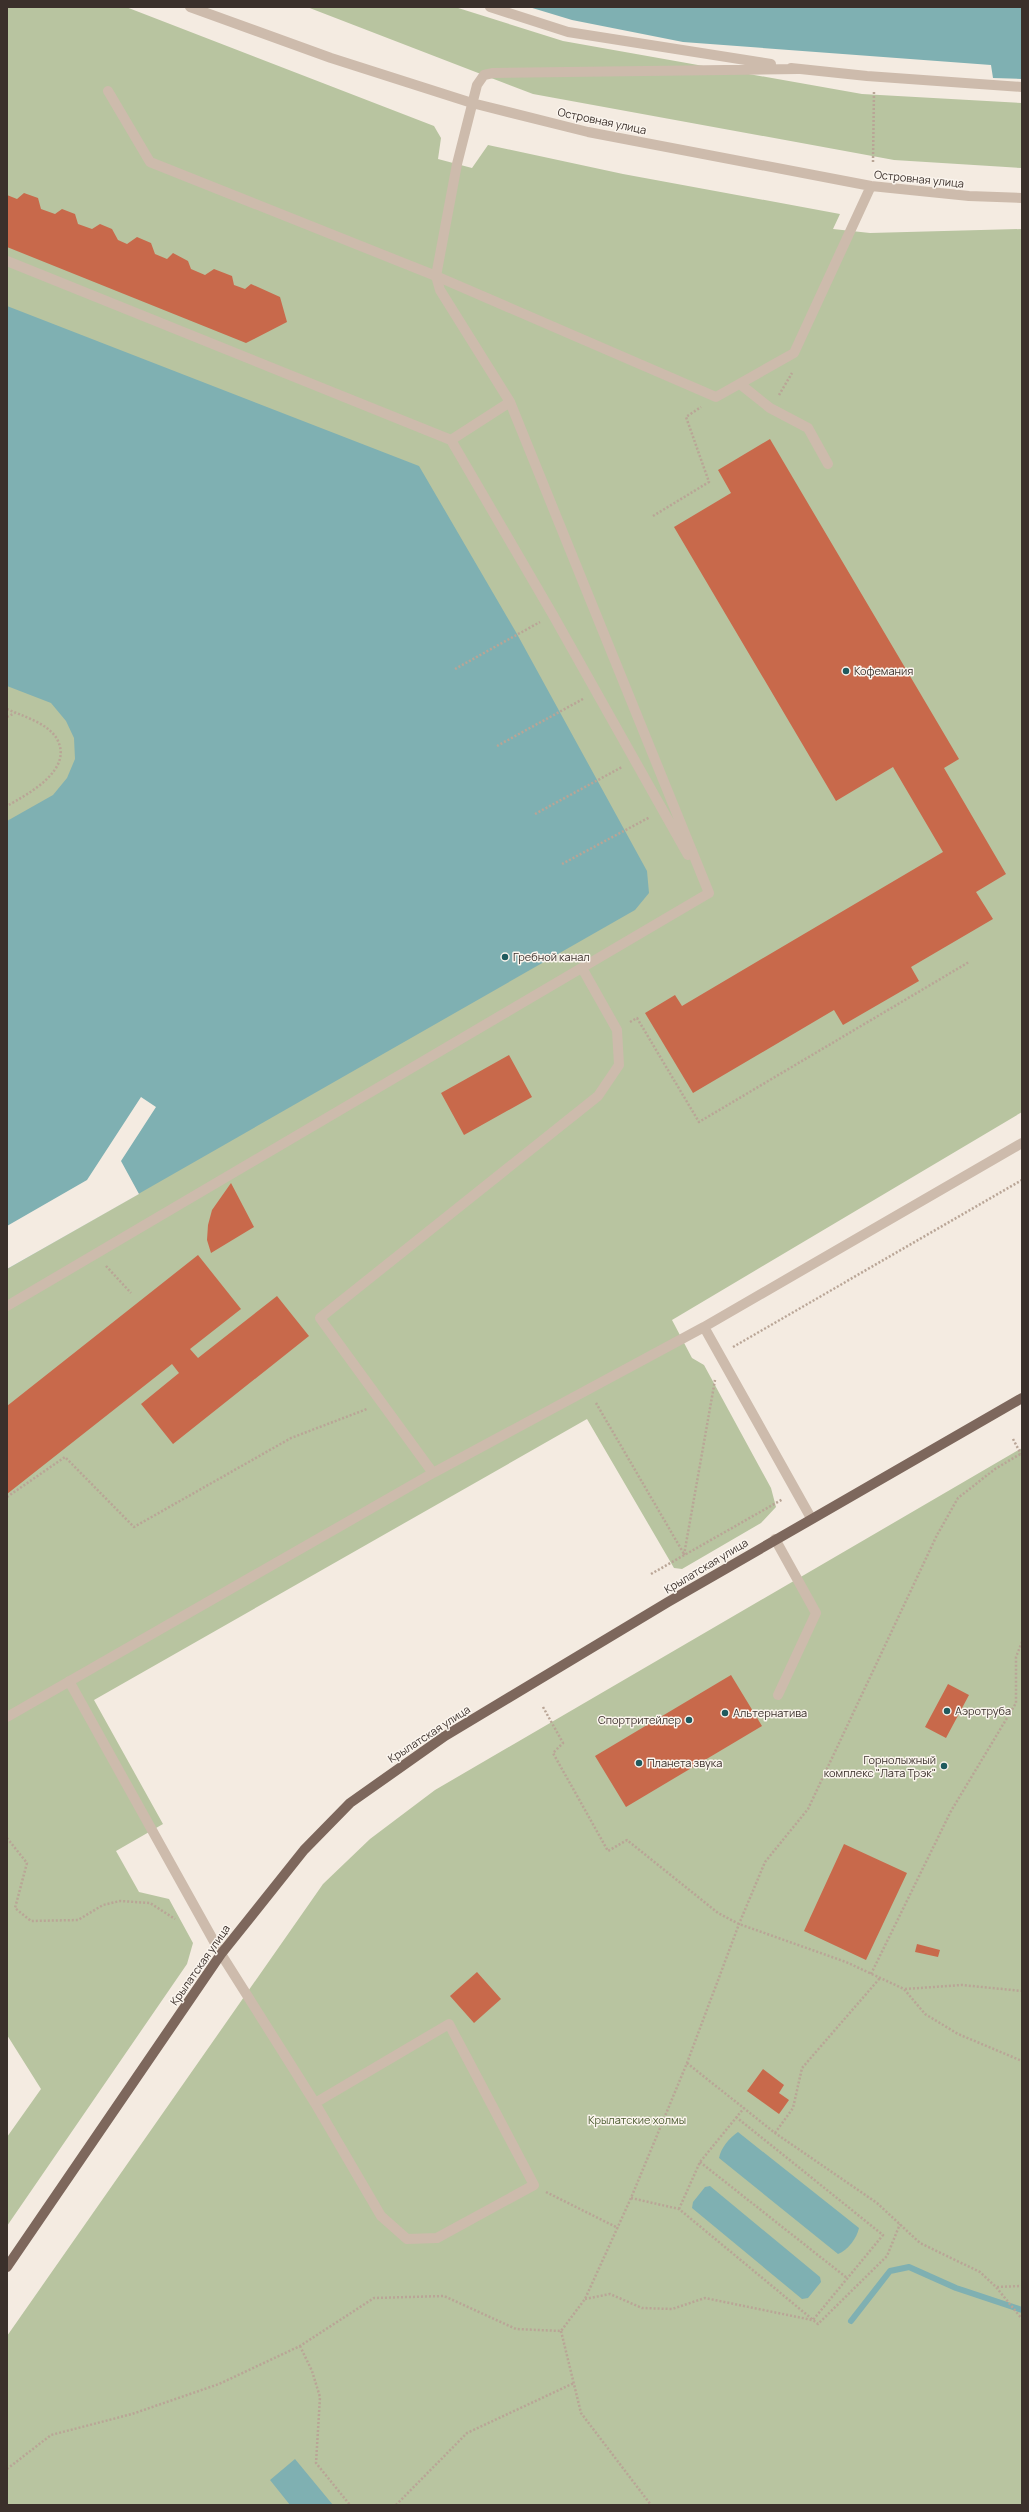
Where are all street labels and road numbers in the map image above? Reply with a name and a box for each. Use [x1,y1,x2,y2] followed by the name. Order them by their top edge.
[556,104,648,137] street label: Островная улица
[873,166,965,191] street label: Островная улица
[661,1535,750,1597] street label: Крылатская улица
[385,1701,473,1766] street label: Крылатская улица
[166,1921,233,2008] street label: Крылатская улица

